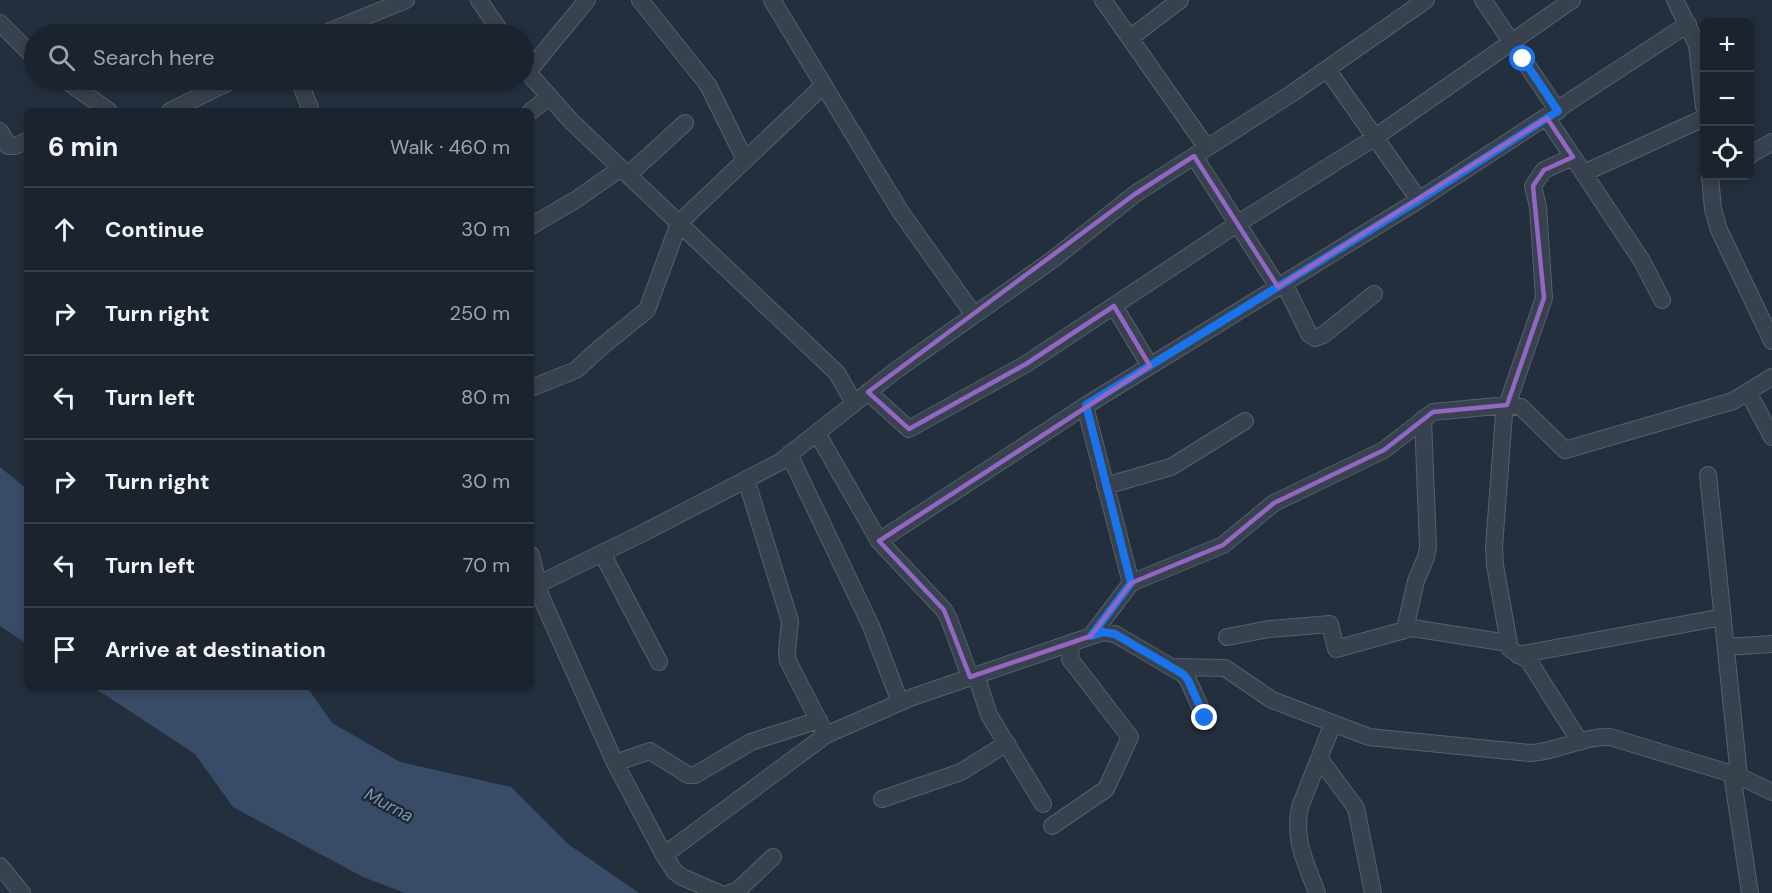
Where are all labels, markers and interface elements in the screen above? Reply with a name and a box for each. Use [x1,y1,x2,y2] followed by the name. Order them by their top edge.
[1700,18,1754,180] map controls
[1700,18,1754,72] button: +
[24,24,534,90] search box
[45,41,78,74] icon: search
[93,43,214,72] text: Search here
[1509,45,1535,71] route start
[1700,72,1754,126] button: −
[1700,126,1754,180] button: locate
[48,130,118,164] text: 6 min
[390,134,510,160] text: Walk · 460 m
[48,213,81,246] icon: ahead
[105,215,204,244] text: Continue
[461,216,510,242] text: 30 m
[48,297,81,330] icon: right
[105,299,210,328] text: Turn right
[449,300,510,326] text: 250 m
[48,381,81,414] icon: left
[105,383,195,412] text: Turn left
[461,384,510,410] text: 80 m
[48,465,81,498] icon: right
[105,467,210,496] text: Turn right
[461,468,510,494] text: 30 m
[48,549,81,582] icon: left
[105,551,195,580] text: Turn left
[463,552,510,578] text: 70 m
[48,633,81,666] icon: arrive
[105,635,326,664] text: Arrive at destination
[1191,704,1217,730] route end
[360,782,418,828] water label: Murna

